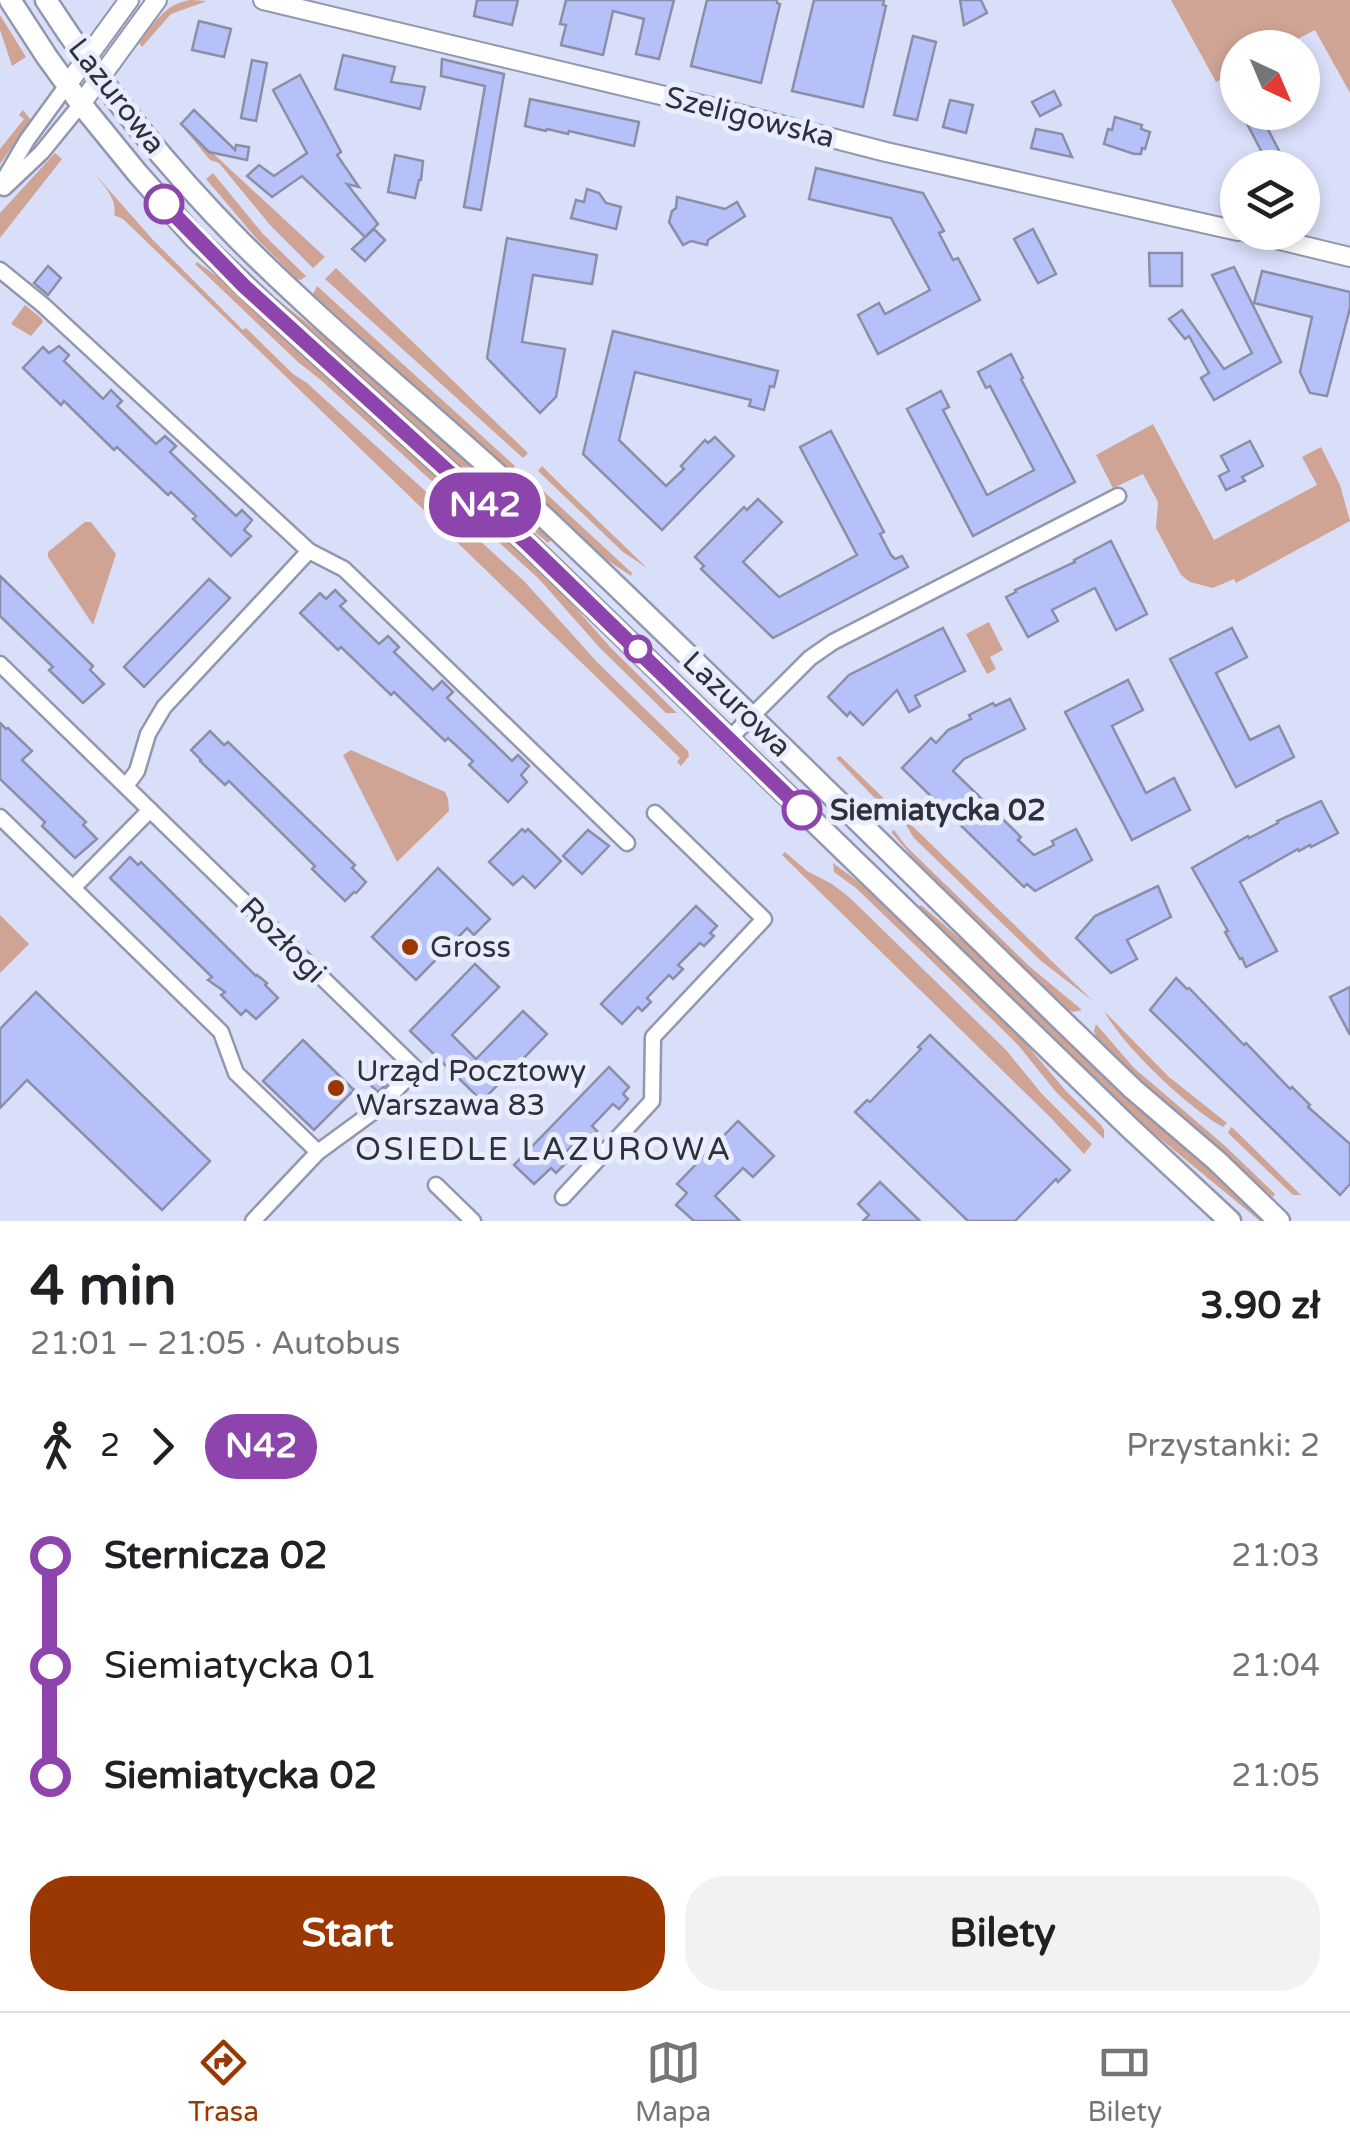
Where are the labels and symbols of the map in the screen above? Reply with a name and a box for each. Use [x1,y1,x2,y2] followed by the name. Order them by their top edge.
[1220,30,1320,130] north arrow
[60,31,173,162] street label: Lazurowa
[661,79,838,156] street label: Szeligowska
[145,185,183,223] unlabelled marker
[428,472,542,538] line badge: N42
[625,636,651,662] unlabelled marker
[675,644,799,765] street label: Lazurowa
[783,791,821,829] marker: Siemiatycka 02
[830,792,1046,829] place label: Siemiatycka 02
[232,889,334,991] street label: Rozłogi
[430,929,511,966] place label: Gross
[399,936,421,958] marker: Gross
[356,1053,586,1124] place label: Urząd Pocztowy Warszawa 83
[325,1077,347,1099] marker: Urząd Pocztowy Warszawa 83
[355,1131,733,1169] district label: OSIEDLE LAZUROWA

